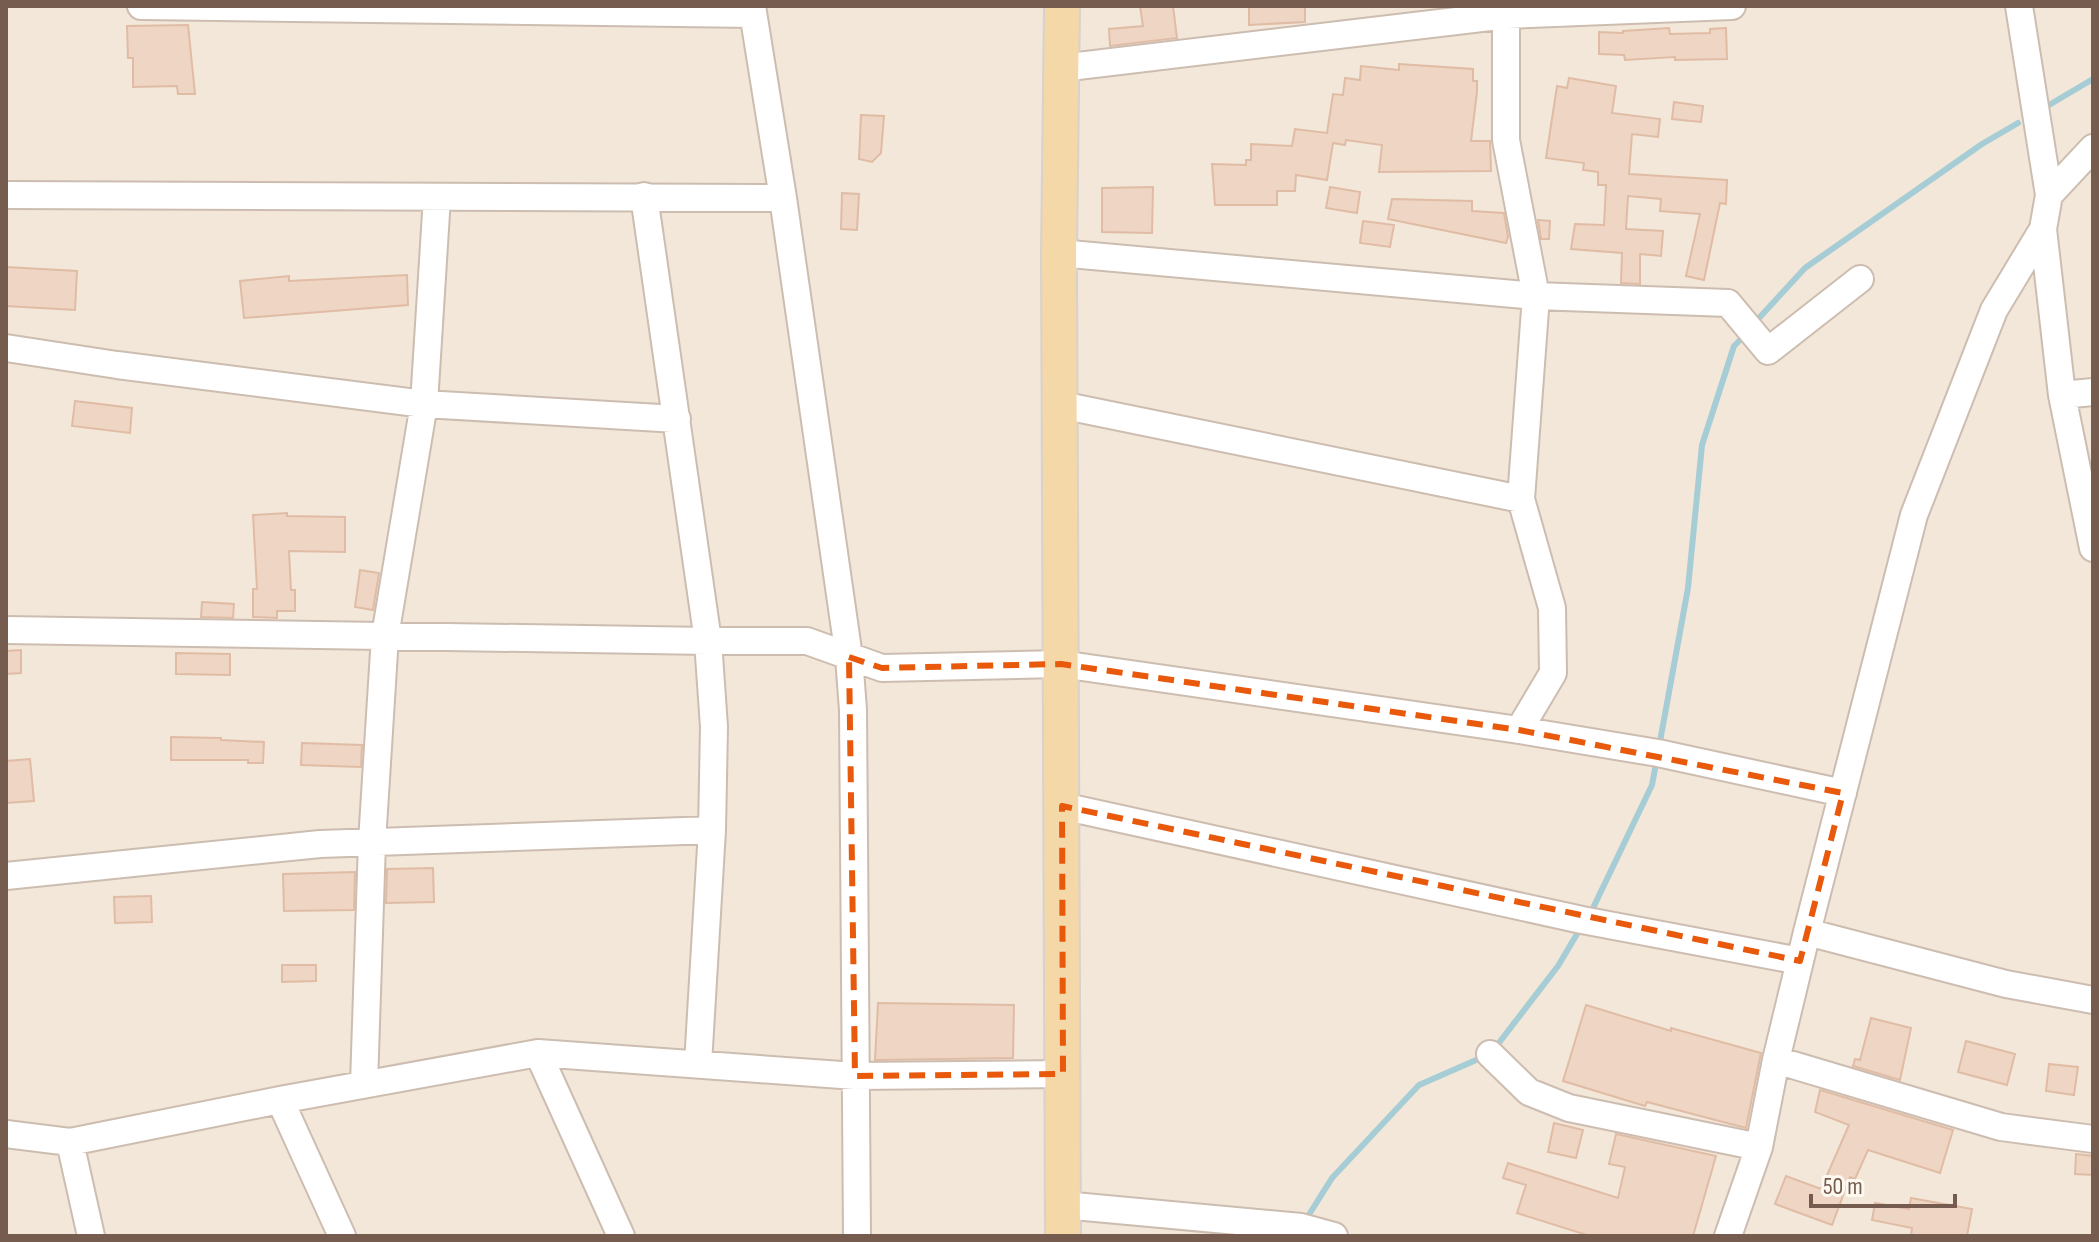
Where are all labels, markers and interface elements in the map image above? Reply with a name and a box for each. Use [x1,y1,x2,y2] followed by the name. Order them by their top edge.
[1811,1158,1955,1208] scale bar
[1823,1172,1863,1201] text: 50 m

